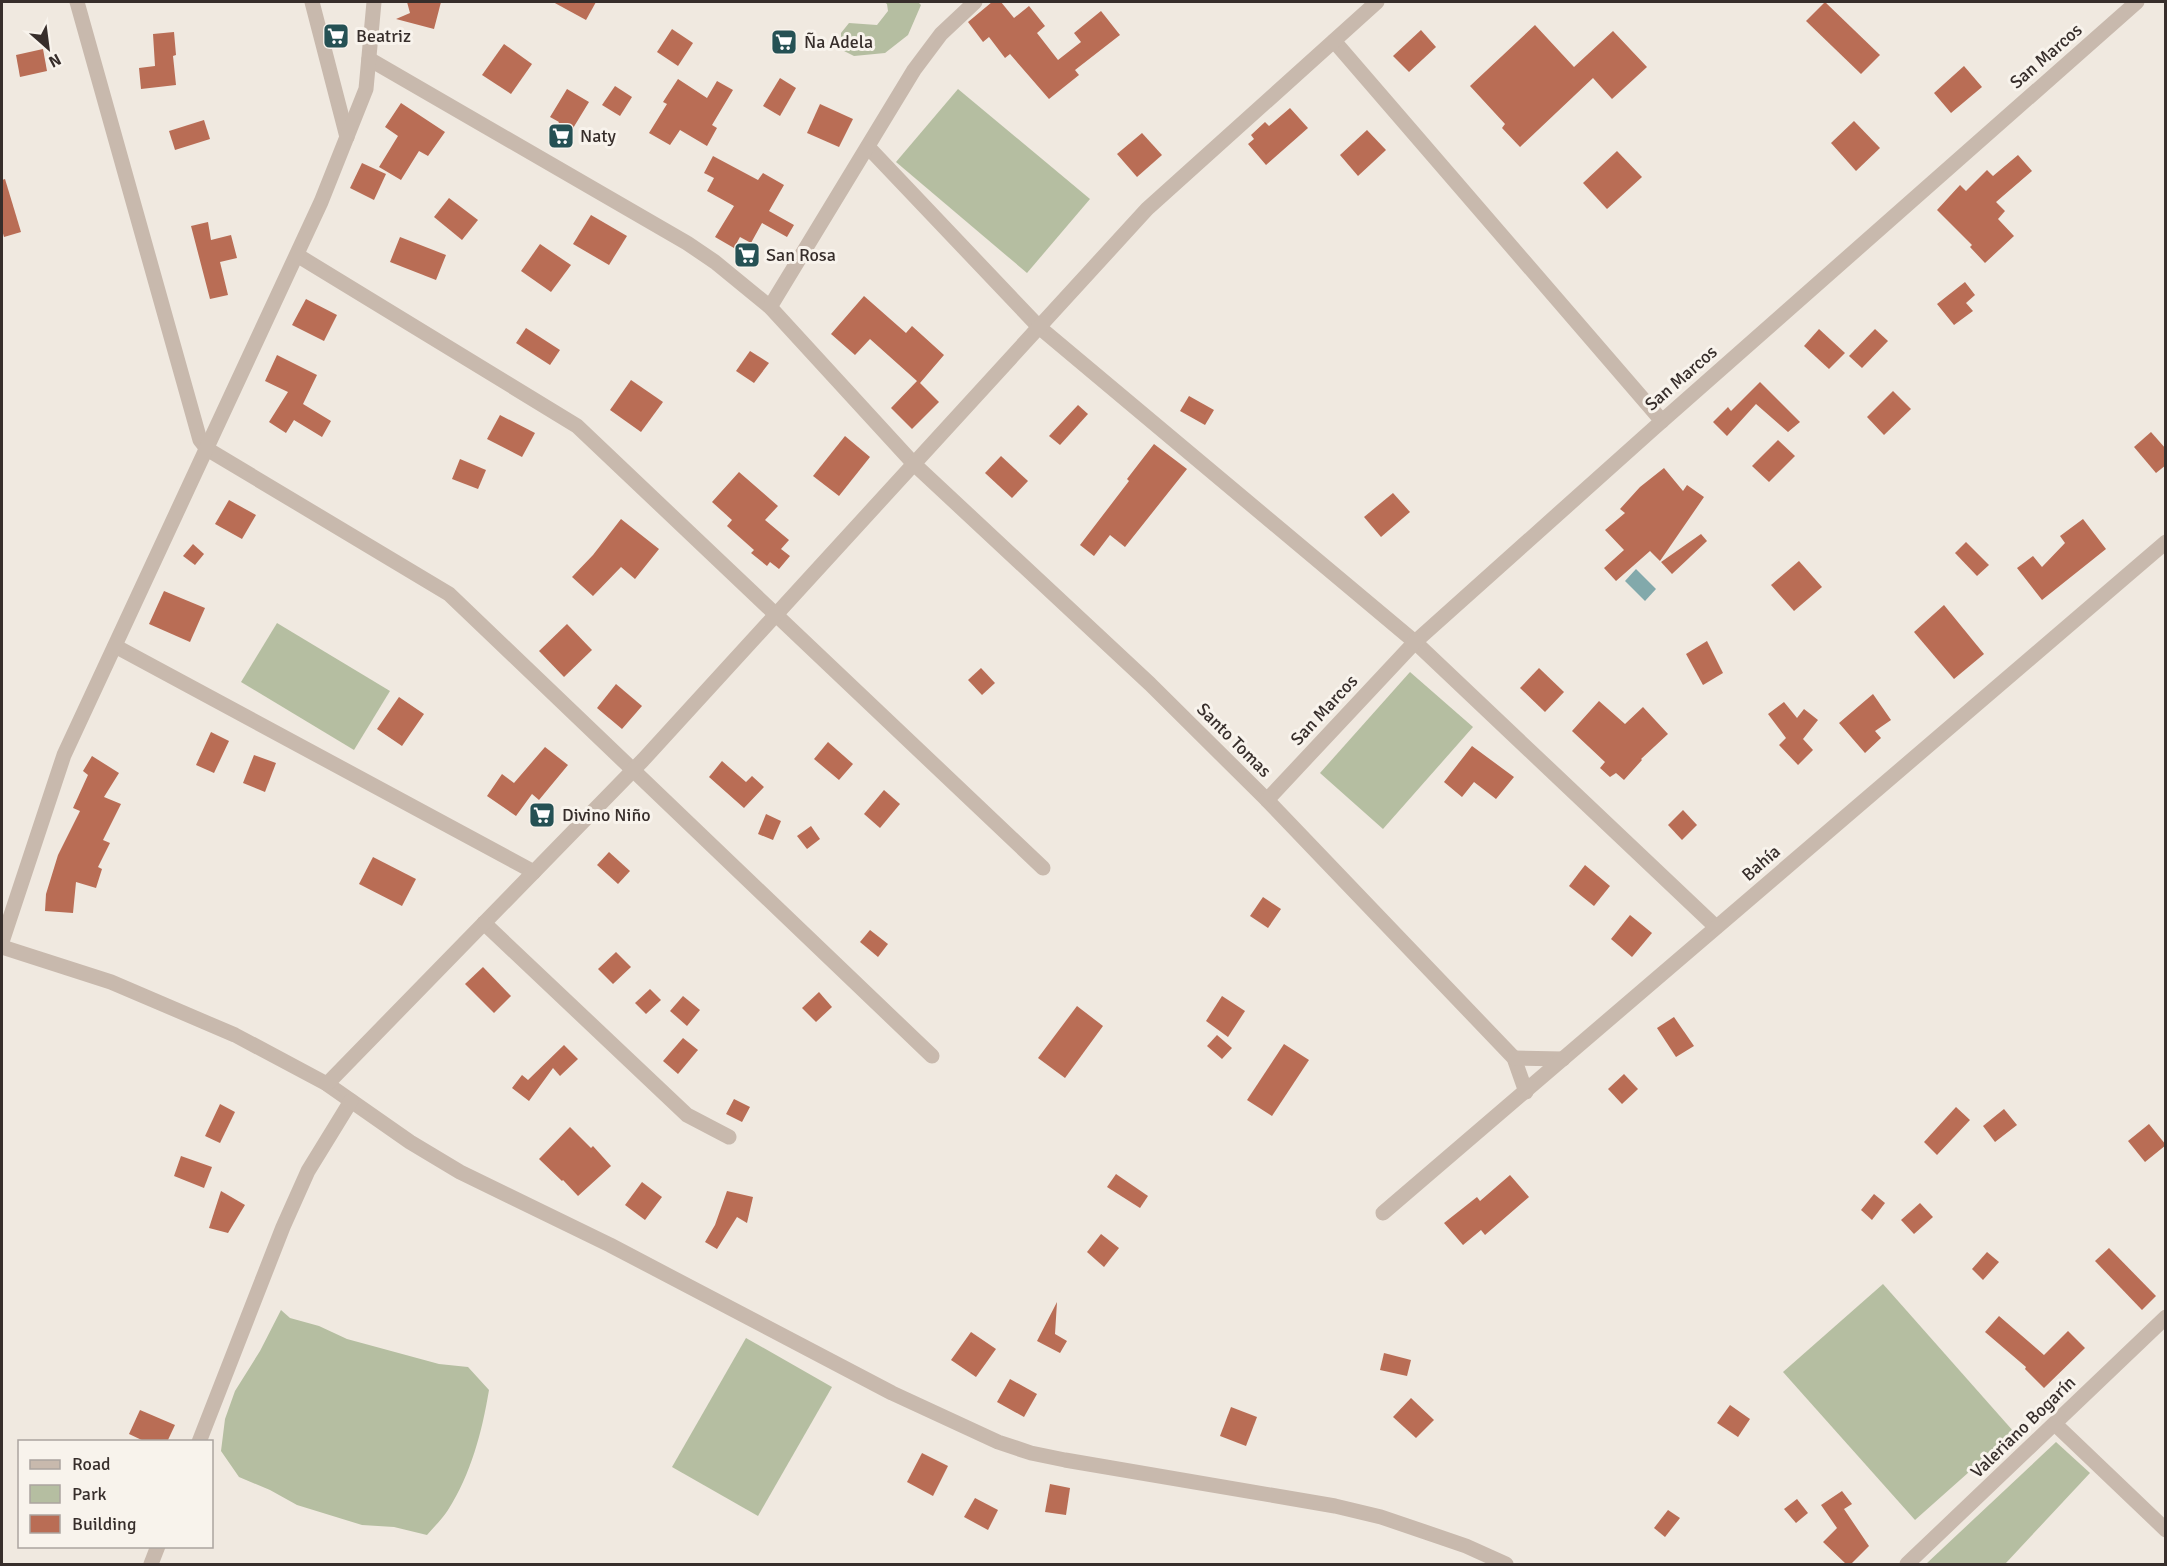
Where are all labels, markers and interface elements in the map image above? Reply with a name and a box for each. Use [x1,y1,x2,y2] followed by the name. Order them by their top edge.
[18,18,78,78] north arrow
[2005,19,2087,93] street label: San Marcos
[321,21,351,51] supermarket icon: Beatriz
[356,25,411,47] place label: Beatriz
[769,27,799,57] supermarket icon: Ña Adela
[804,31,873,53] place label: Ña Adela
[45,49,64,72] text: N
[546,121,576,151] supermarket icon: Naty
[580,125,617,147] place label: Naty
[732,240,762,270] supermarket icon: San Rosa
[766,244,836,266] place label: San Rosa
[1640,341,1722,415] street label: San Marcos
[1286,670,1362,750] street label: San Marcos
[1192,698,1276,782] street label: Santo Tomas
[527,800,557,830] supermarket icon: Divino Niño
[562,804,651,826] place label: Divino Niño
[1737,840,1785,886] street label: Bahía
[1966,1371,2080,1483] street label: Valeriano Bogarín
[18,1440,213,1548] legend
[72,1453,111,1475] text: Road
[72,1483,107,1505] text: Park
[72,1513,136,1535] text: Building

